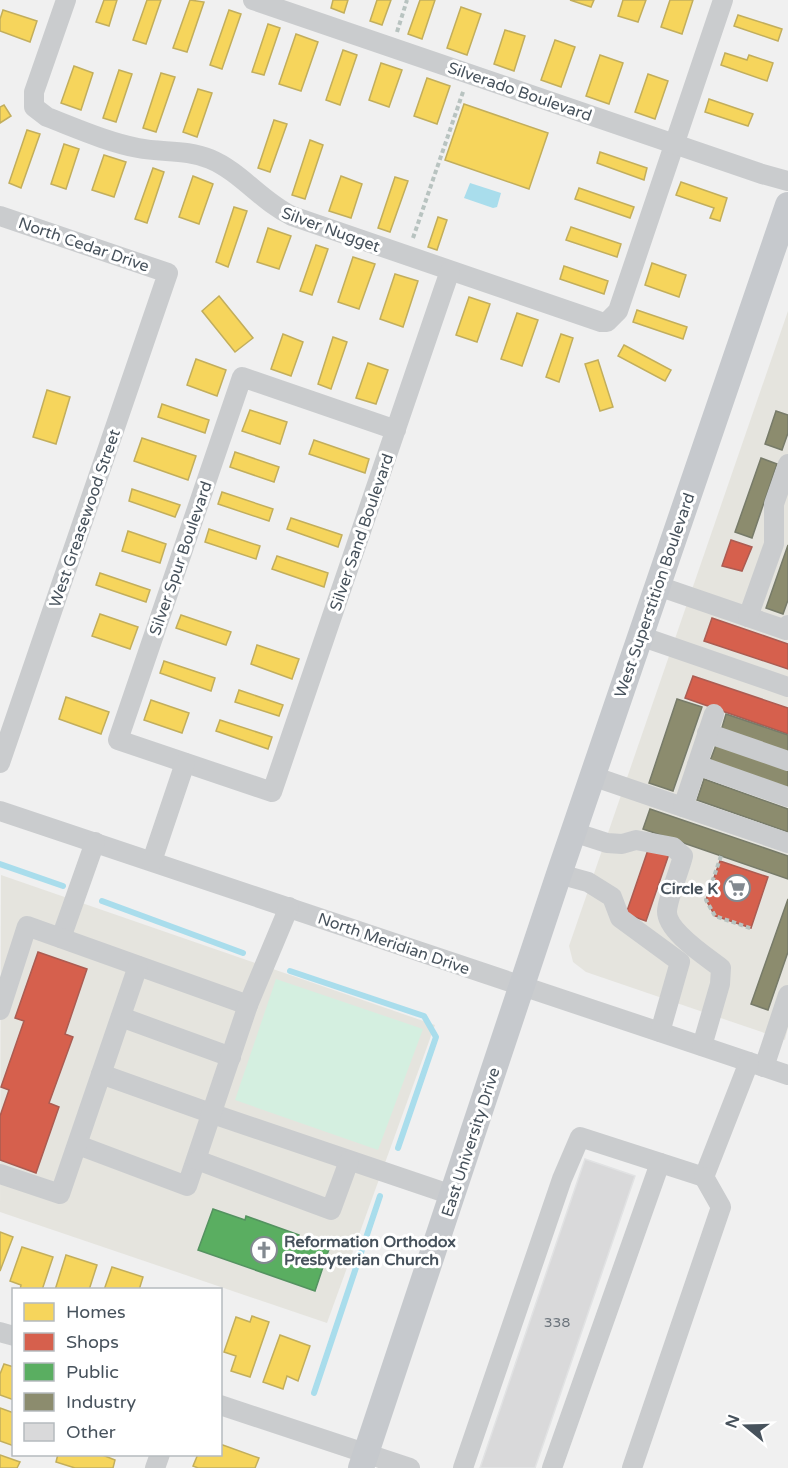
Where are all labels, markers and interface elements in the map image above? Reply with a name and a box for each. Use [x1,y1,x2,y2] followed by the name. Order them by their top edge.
[445,58,594,126] street label: Silverado Boulevard
[279,203,383,257] street label: Silver Nugget
[16,213,152,277] street label: North Cedar Drive
[45,427,125,610] street label: West Greasewood Street
[326,451,398,614] street label: Silver Sand Boulevard
[145,478,217,638] street label: Silver Spur Boulevard
[610,490,699,700] street label: West Superstition Boulevard
[722,873,752,903] supermarket icon: Circle K
[661,879,718,899] place label: Circle K
[315,909,472,979] street label: North Meridian Drive
[437,1065,505,1220] street label: East University Drive
[284,1232,456,1270] place label: Reformation Orthodox Presbyterian Church
[249,1235,279,1265] church icon: Reformation Orthodox Presbyterian Church
[12,1288,222,1456] legend
[66,1301,126,1323] text: Homes
[544,1314,570,1331] house number: 338
[66,1331,119,1353] text: Shops
[66,1361,119,1383] text: Public
[66,1391,137,1413] text: Industry
[716,1396,776,1456] north arrow
[721,1412,744,1431] text: N
[66,1421,116,1443] text: Other

